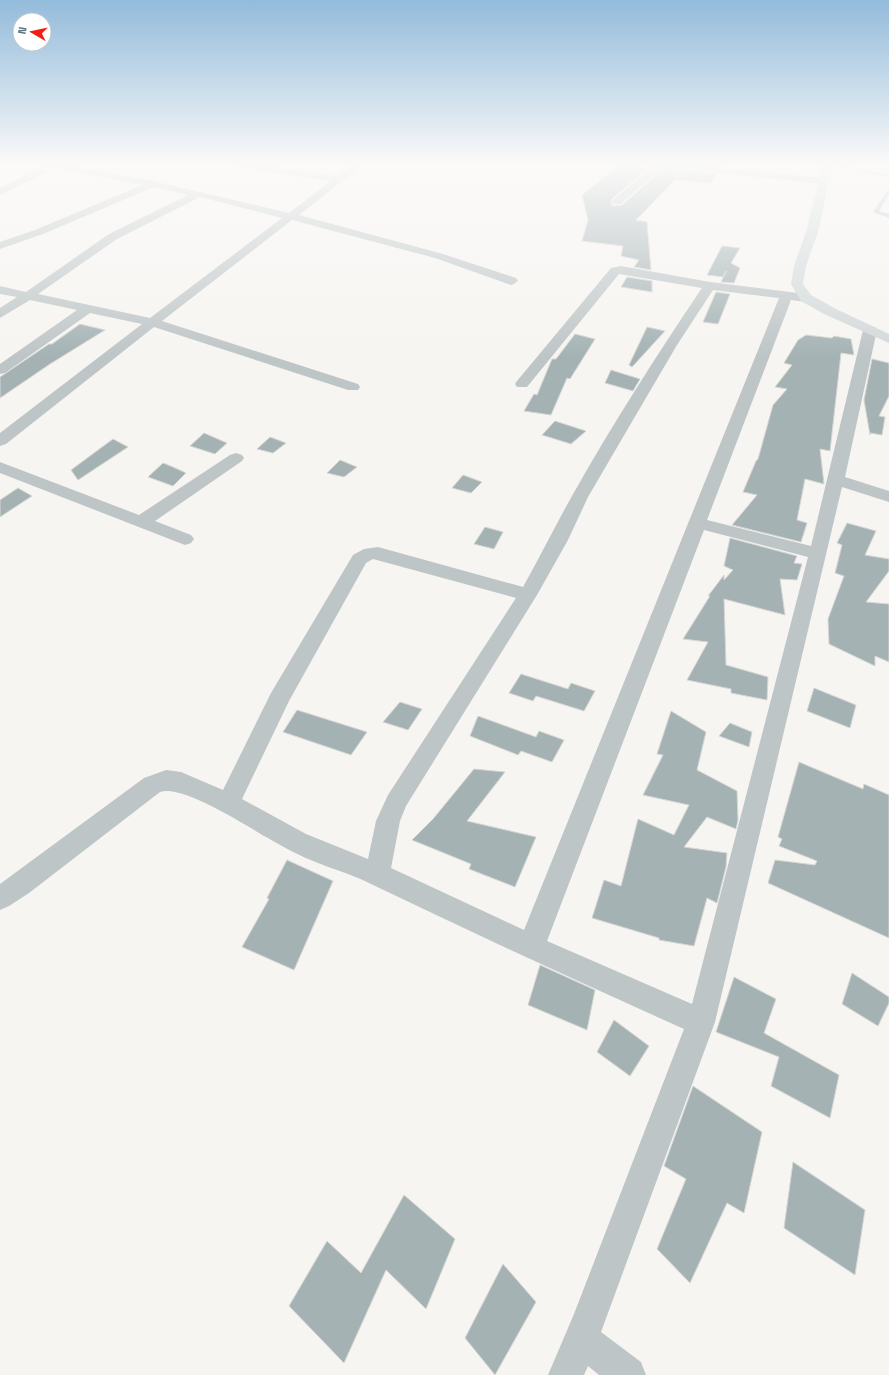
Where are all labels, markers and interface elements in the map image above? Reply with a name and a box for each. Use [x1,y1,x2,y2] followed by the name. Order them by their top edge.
[12,12,52,52] north arrow
[15,26,30,35] text: N

